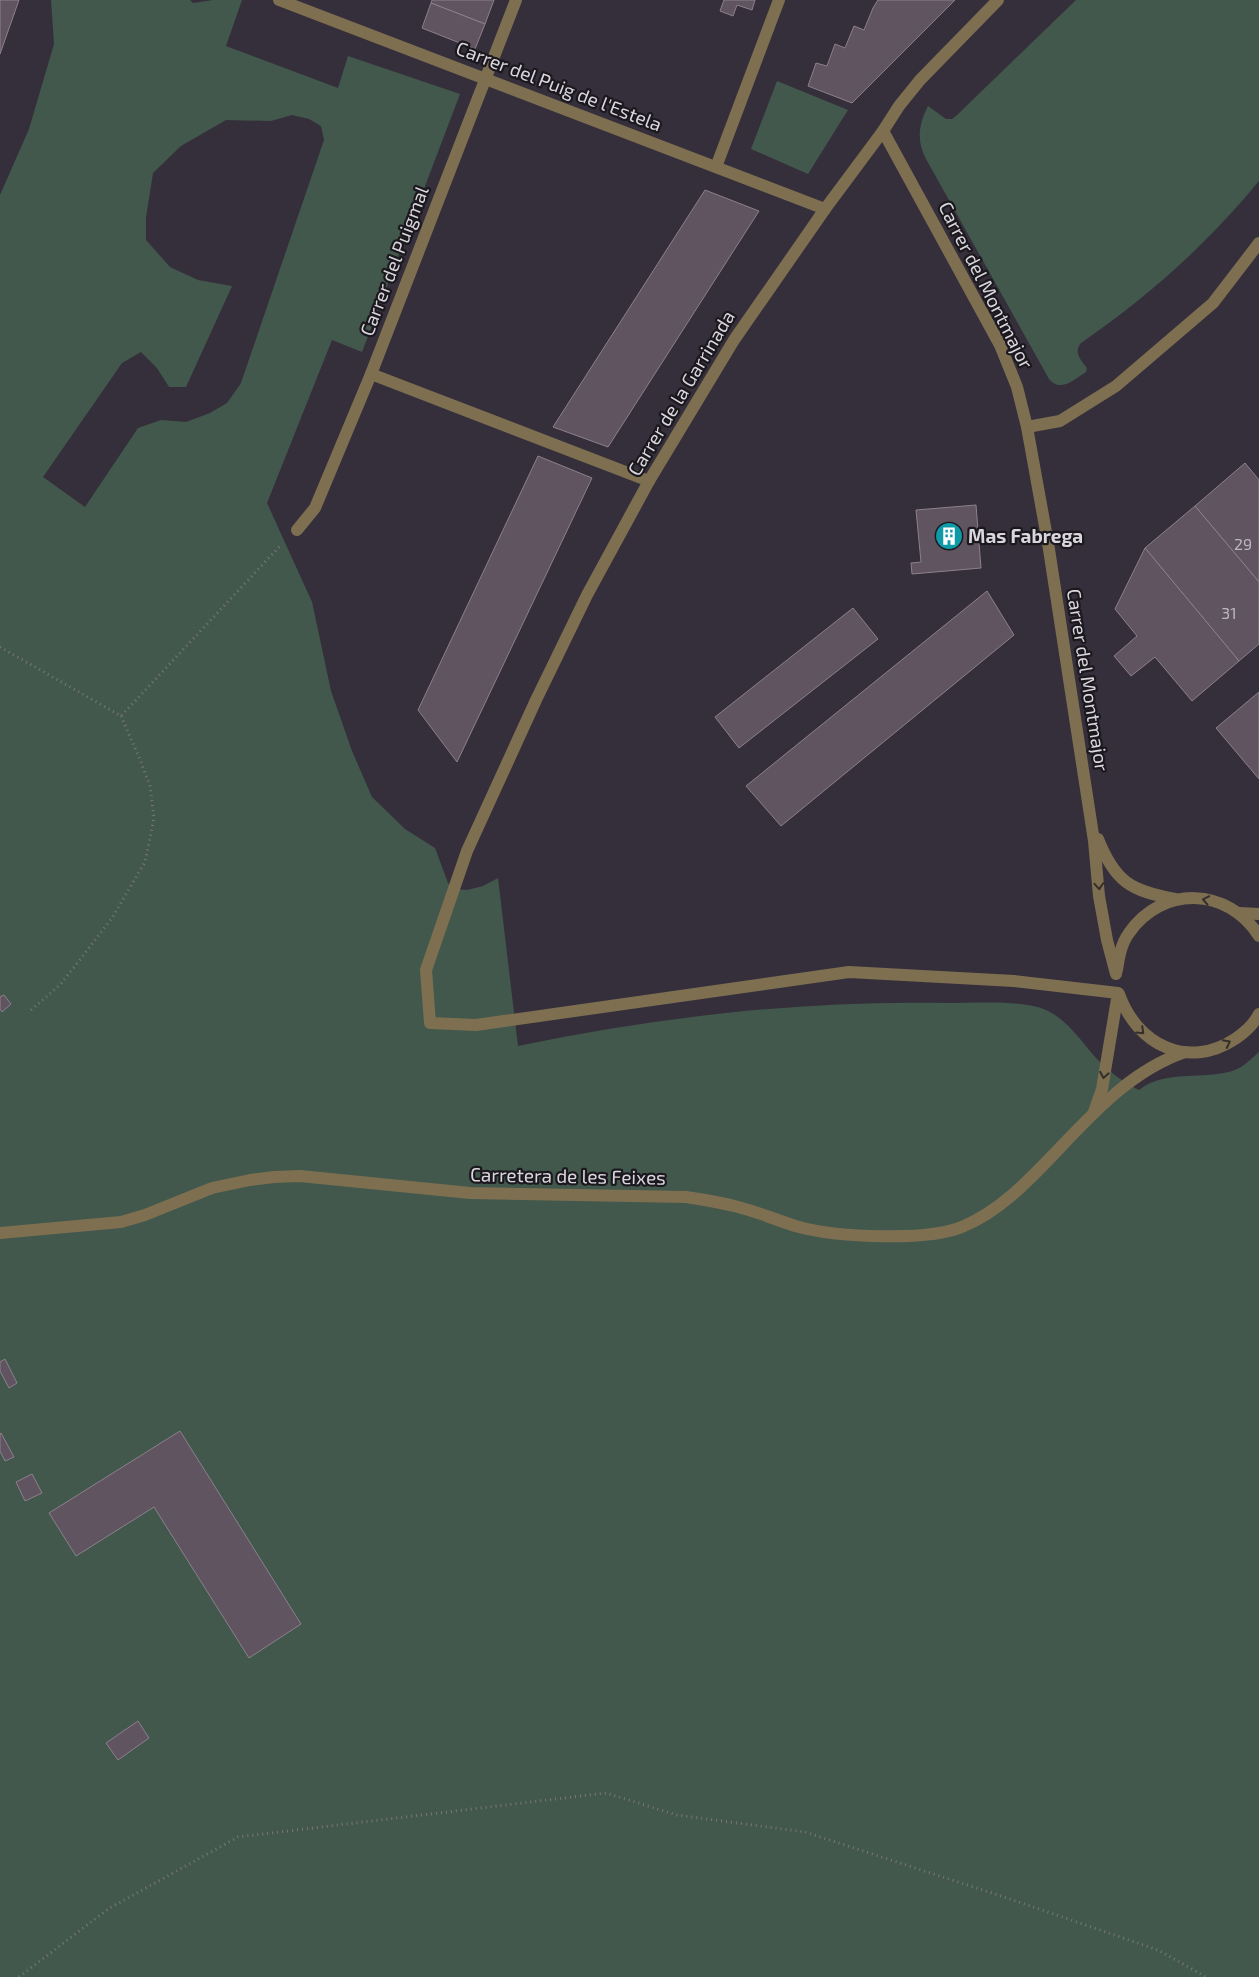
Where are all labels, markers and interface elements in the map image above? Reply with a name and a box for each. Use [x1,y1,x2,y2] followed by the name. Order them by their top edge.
[453,36,665,135] street label: Carrer del Puig de l'Estela
[354,182,433,339] street label: Carrer del Puigmal
[934,197,1039,372] street label: Carrer del Montmajor
[622,306,739,480] street label: Carrer de la Garrinada
[934,521,964,551] building icon: Mas Fabrega
[968,524,1083,547] place label: Mas Fabrega
[1234,534,1252,553] house number: 29
[1063,587,1114,773] street label: Carrer del Montmajor
[1221,603,1237,622] house number: 31
[1093,882,1104,890] one-way arrow
[1202,895,1211,905] one-way arrow
[1136,1025,1145,1034] one-way arrow
[1222,1039,1231,1049] one-way arrow
[1100,1071,1110,1080] one-way arrow
[470,1162,666,1189] street label: Carretera de les Feixes

